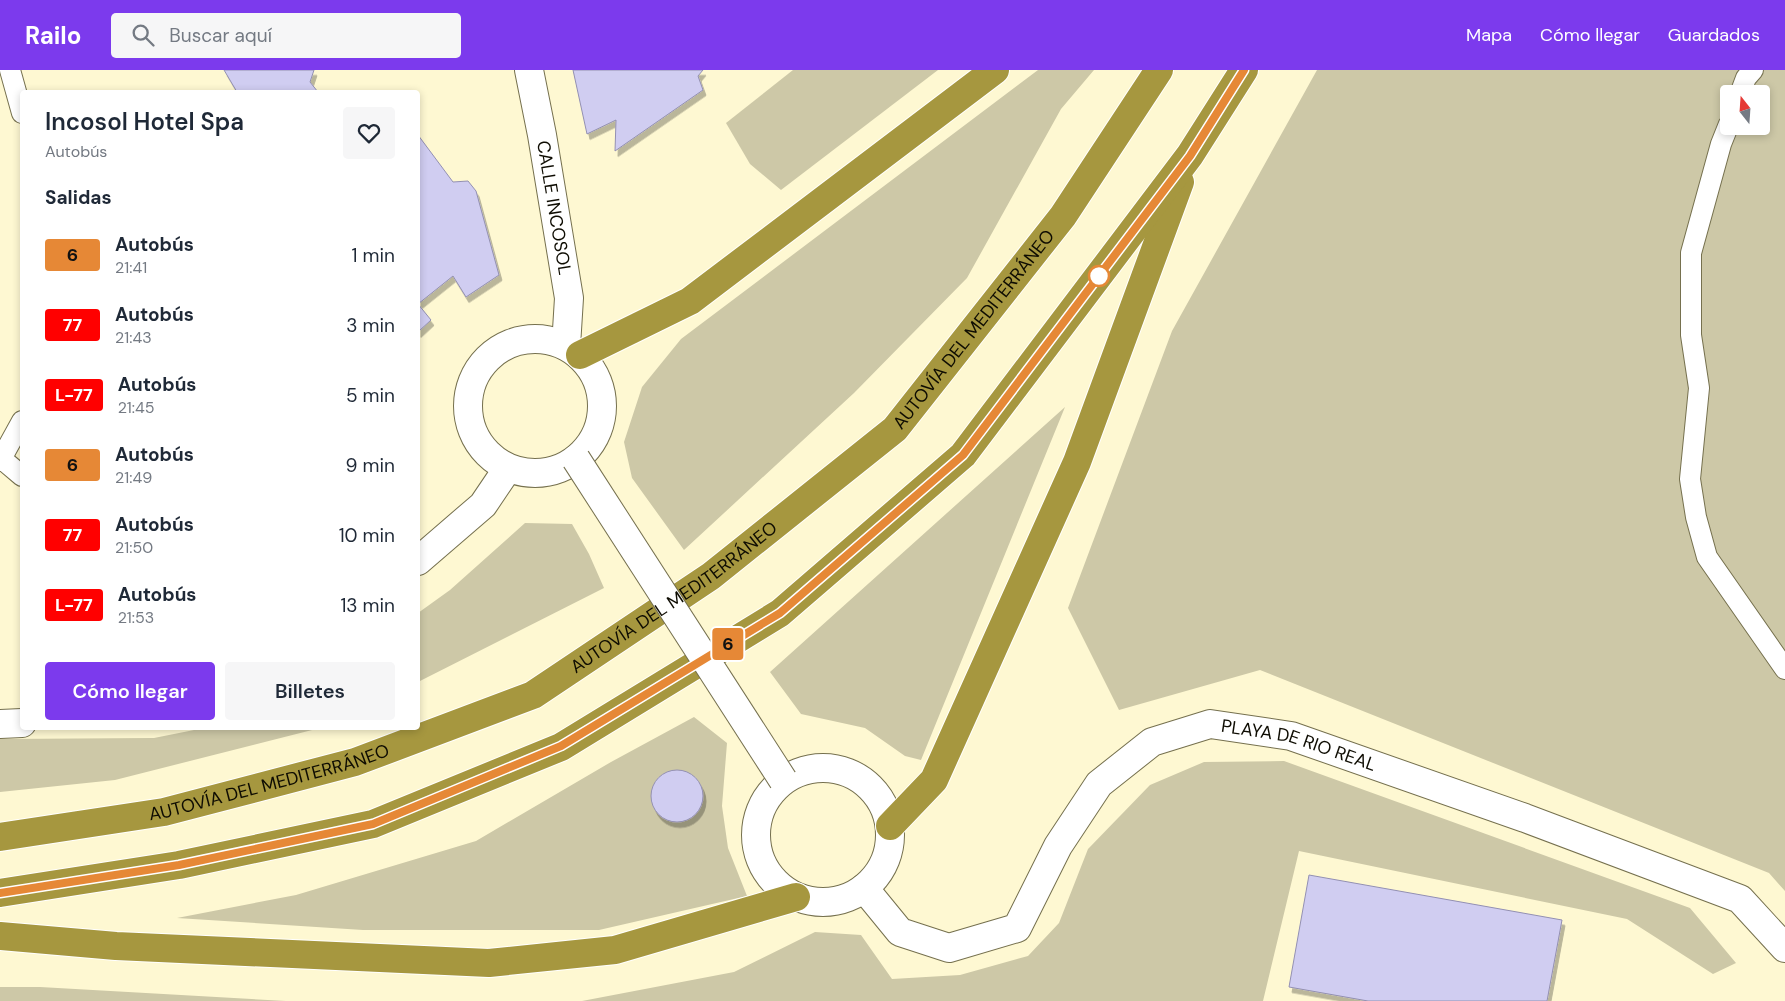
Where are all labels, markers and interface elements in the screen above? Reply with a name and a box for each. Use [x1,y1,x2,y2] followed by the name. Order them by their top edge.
[111,13,461,58] search box
[25,20,81,51] text: Railo
[129,21,157,49] icon: search
[169,23,272,48] text: Buscar aquí
[1466,23,1512,47] text: Mapa
[1540,23,1640,47] text: Cómo llegar
[1668,23,1760,47] text: Guardados
[1720,85,1770,135] north arrow
[1720,85,1770,135] map controls
[45,106,244,137] text: Incosol Hotel Spa
[343,107,395,159] button: heart
[531,139,577,277] street label: CALLE INCOSOL
[45,141,107,162] text: Autobús
[45,185,112,210] text: Salidas
[887,225,1060,434] street label: AUTOVÍA DEL MEDITERRÁNEO
[115,232,194,257] text: Autobús
[67,243,78,267] text: 6
[352,243,395,268] text: 1 min
[115,257,147,278] text: 21:41
[1088,265,1110,287] unlabelled marker
[115,302,194,327] text: Autobús
[63,313,82,337] text: 77
[346,313,395,338] text: 3 min
[115,327,152,348] text: 21:43
[118,372,196,397] text: Autobús
[55,383,93,407] text: L-77
[346,383,395,408] text: 5 min
[118,397,155,418] text: 21:45
[115,442,194,467] text: Autobús
[67,453,78,477] text: 6
[346,453,395,478] text: 9 min
[115,467,152,488] text: 21:49
[115,512,194,537] text: Autobús
[566,516,782,679] street label: AUTOVÍA DEL MEDITERRÁNEO
[63,523,82,547] text: 77
[339,523,395,548] text: 10 min
[115,537,153,558] text: 21:50
[118,582,196,607] text: Autobús
[55,593,93,617] text: L-77
[340,593,395,618] text: 13 min
[118,607,154,628] text: 21:53
[712,628,744,660] line badge: 6
[722,632,734,656] text: 6
[45,662,215,720] button: Cómo llegar
[225,662,395,720] button: Billetes
[1220,714,1379,777] street label: PLAYA DE RIO REAL
[147,738,393,826] street label: AUTOVÍA DEL MEDITERRÁNEO

